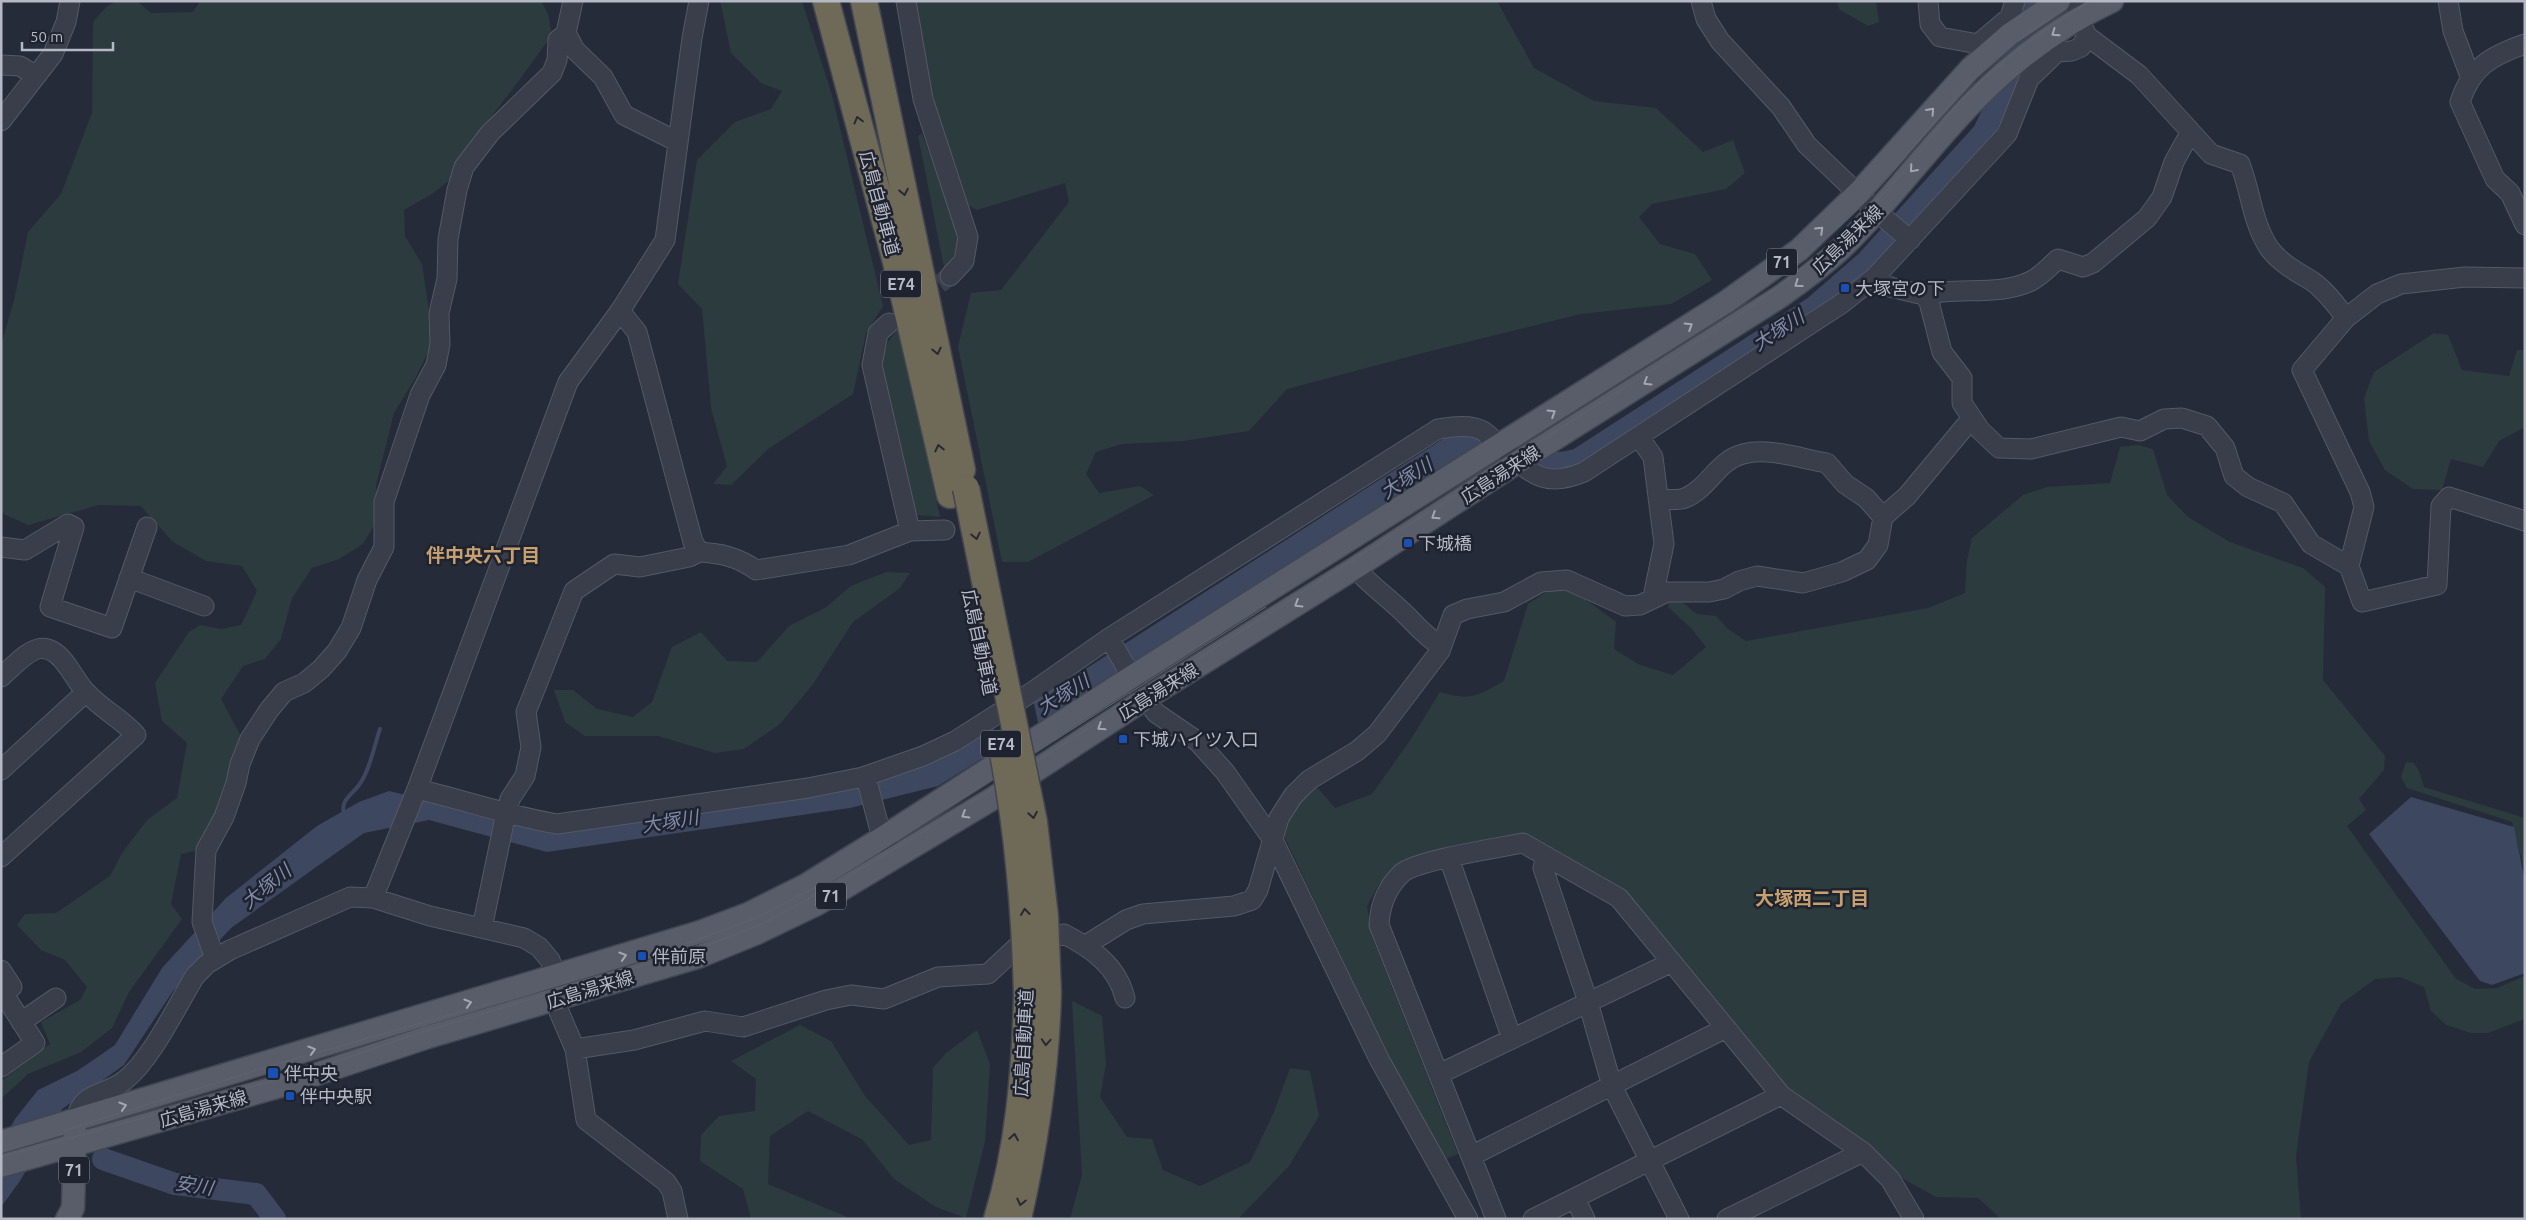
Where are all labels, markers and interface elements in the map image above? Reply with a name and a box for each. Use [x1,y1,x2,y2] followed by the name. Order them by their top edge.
[22,20,114,52] scale bar
[2051,27,2061,36] one-way arrow
[30,28,63,45] text: 50 m
[1925,108,1934,117] one-way arrow
[853,116,864,125] one-way arrow
[856,148,904,258] street label: 広島自動車道
[1910,164,1919,173] one-way arrow
[898,187,909,196] one-way arrow
[1808,201,1886,277] street label: 広島湯来線
[1814,227,1823,236] one-way arrow
[1767,248,1797,276] road number: 71
[881,270,921,298] road number: E74
[1795,278,1804,286] one-way arrow
[1855,278,1945,298] place label: 大塚宮の下
[1839,282,1851,294] marker: 大塚宮の下
[1748,304,1810,355] water label: 大塚川
[1683,323,1693,332] one-way arrow
[931,346,942,355] one-way arrow
[1644,375,1653,385] one-way arrow
[1546,410,1555,419] one-way arrow
[1457,441,1543,507] street label: 広島湯来線
[934,443,945,452] one-way arrow
[1376,452,1438,503] water label: 大塚川
[1431,510,1441,519] one-way arrow
[970,531,981,540] one-way arrow
[1418,533,1472,553] place label: 下城橋
[1402,537,1414,549] marker: 下城橋
[426,544,540,566] district label: 伴中央六丁目
[959,587,1001,697] street label: 広島自動車道
[1295,597,1304,607] one-way arrow
[1115,659,1201,723] street label: 広島湯来線
[1033,669,1095,718] water label: 大塚川
[1098,721,1107,731] one-way arrow
[1133,729,1259,749] place label: 下城ハイツ入口
[981,731,1021,758] road number: E74
[1117,733,1129,745] marker: 下城ハイツ入口
[640,805,702,836] water label: 大塚川
[961,809,970,819] one-way arrow
[1027,811,1037,820] one-way arrow
[237,858,297,912] water label: 大塚川
[816,882,846,909] road number: 71
[1755,887,1869,909] district label: 大塚西二丁目
[1020,908,1031,916] one-way arrow
[652,946,706,966] place label: 伴前原
[636,950,648,962] marker: 伴前原
[619,952,627,962] one-way arrow
[544,966,636,1012] street label: 広島湯来線
[1010,989,1036,1097] street label: 広島自動車道
[463,999,471,1009] one-way arrow
[1041,1038,1052,1046] one-way arrow
[307,1045,316,1055] one-way arrow
[284,1063,338,1083] place label: 伴中央
[266,1066,280,1080] marker: 伴中央
[157,1086,249,1130] street label: 広島湯来線
[300,1086,372,1106] place label: 伴中央駅
[284,1090,296,1102] marker: 伴中央駅
[118,1101,126,1111] one-way arrow
[1009,1133,1019,1141] one-way arrow
[59,1156,89,1184] road number: 71
[174,1171,216,1199] water label: 安川
[1016,1198,1027,1207] one-way arrow

